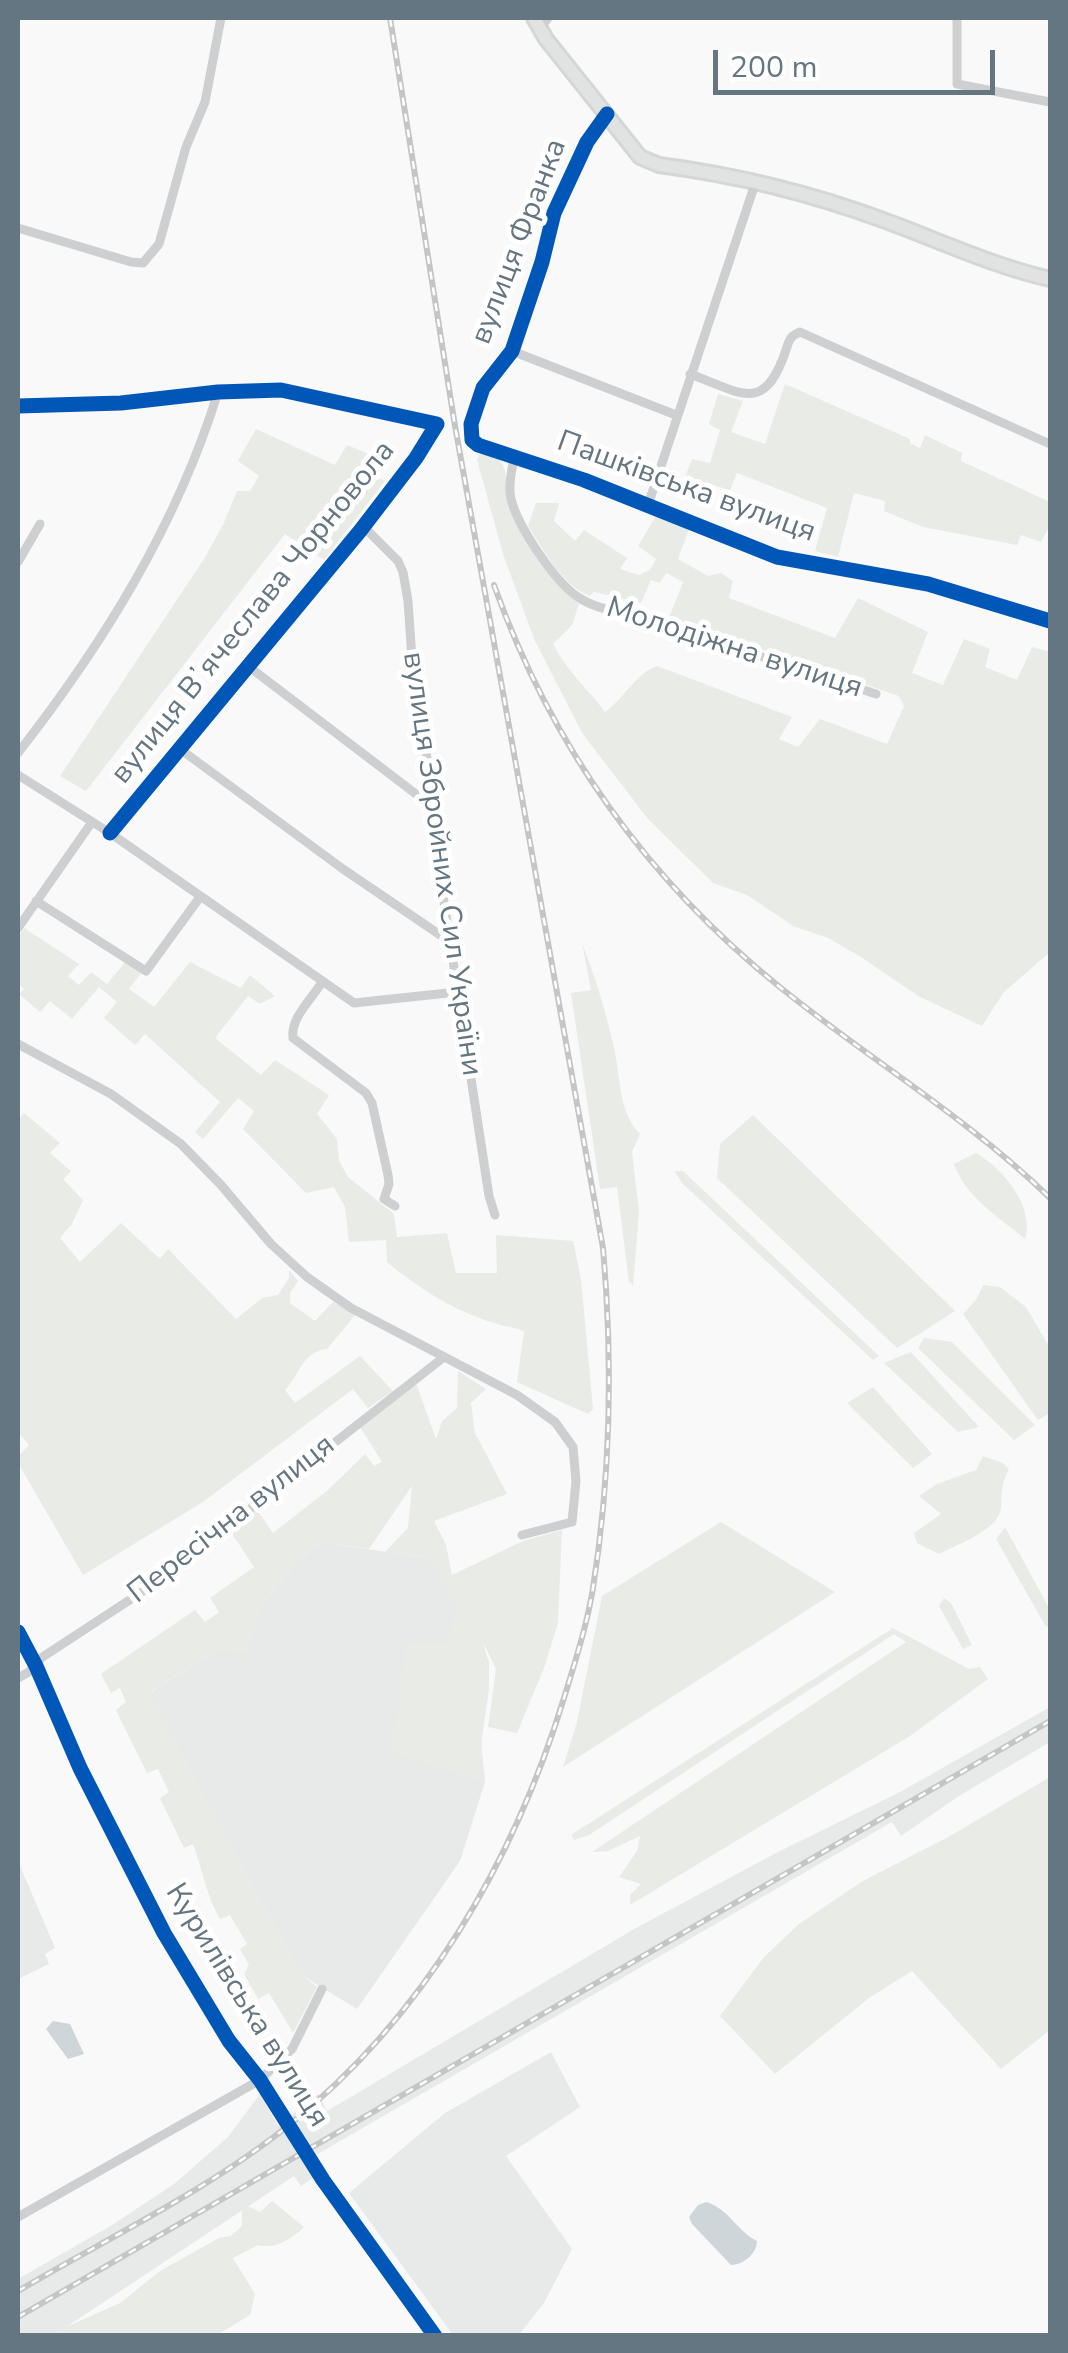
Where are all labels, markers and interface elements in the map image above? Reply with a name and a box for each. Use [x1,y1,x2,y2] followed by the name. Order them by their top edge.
[718,30,1000,92] scale bar
[730,47,817,88] text: 200 m
[464,134,576,350] street label: вулиця Франка
[552,425,820,551] street label: Пашківська вулиця
[104,434,404,792] street label: вулиця Вʼячеслава Чорновола
[602,591,866,707] street label: Молодіжна вулиця
[393,650,489,1078] street label: вулиця Збройних Сил України
[121,1428,343,1612] street label: Пересічна вулиця
[156,1878,336,2134] street label: Курилівська вулиця

